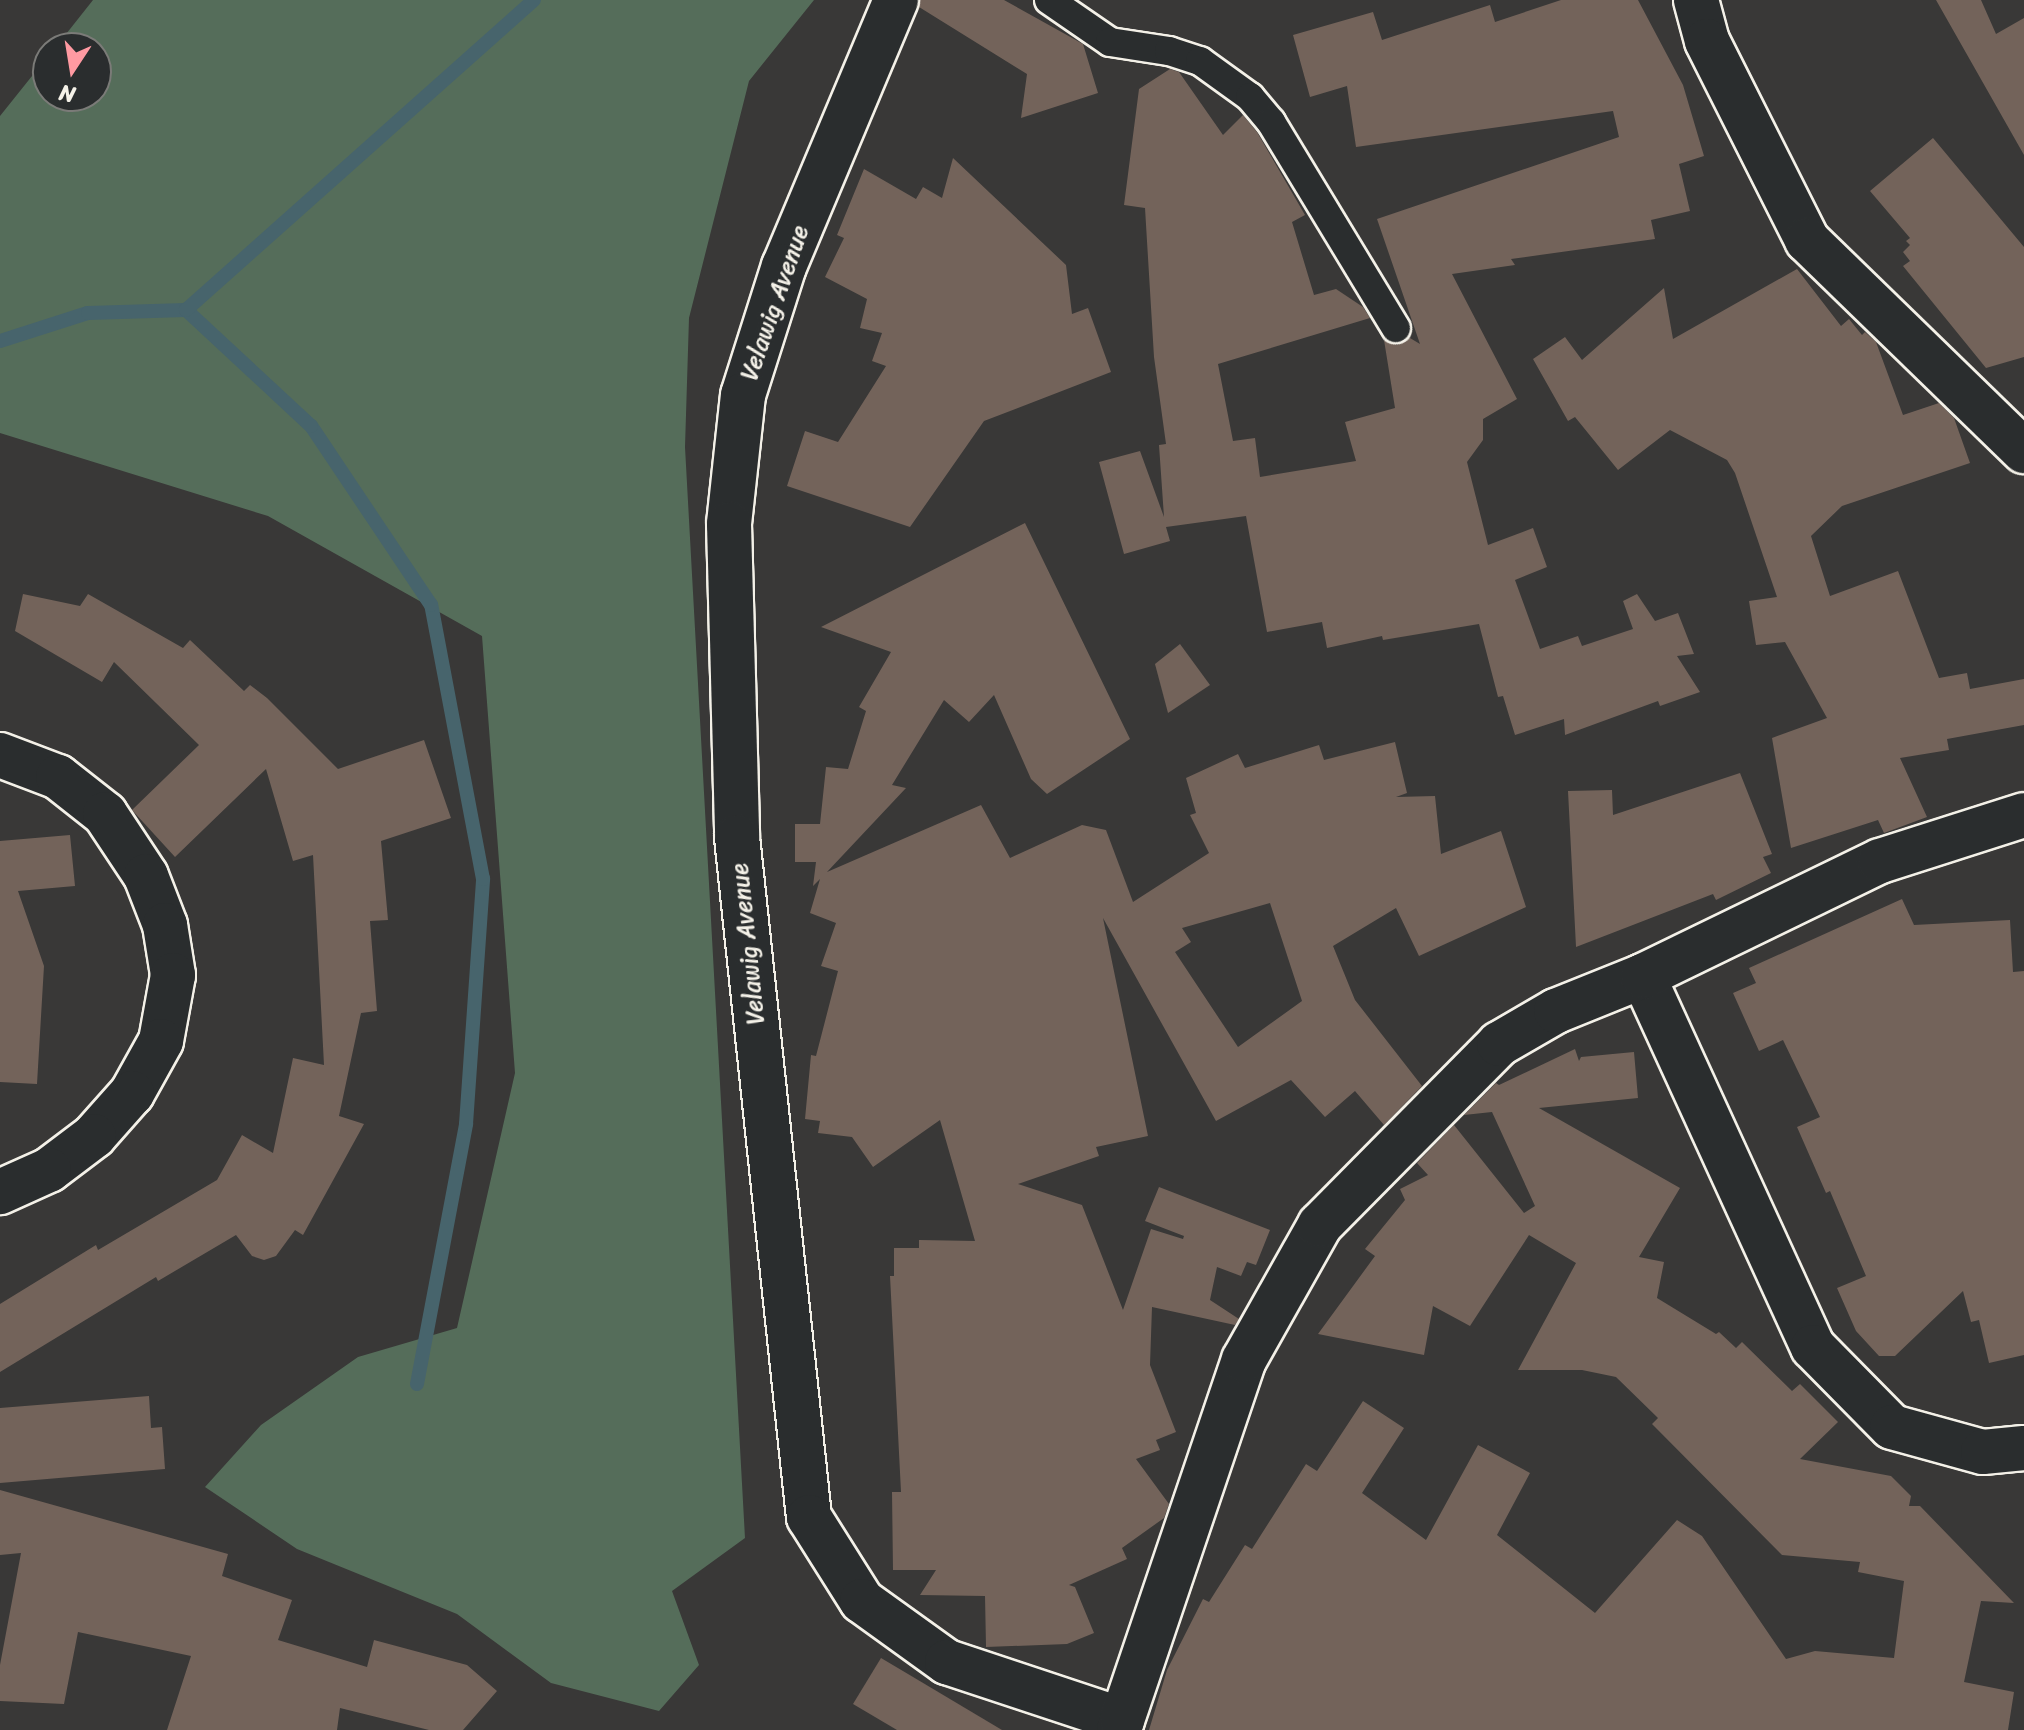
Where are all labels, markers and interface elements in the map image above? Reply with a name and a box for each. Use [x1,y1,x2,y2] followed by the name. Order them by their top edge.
[32,32,112,112] north arrow
[56,73,79,115] text: N
[735,222,815,384] street label: Velawig Avenue
[725,862,771,1026] street label: Velawig Avenue

